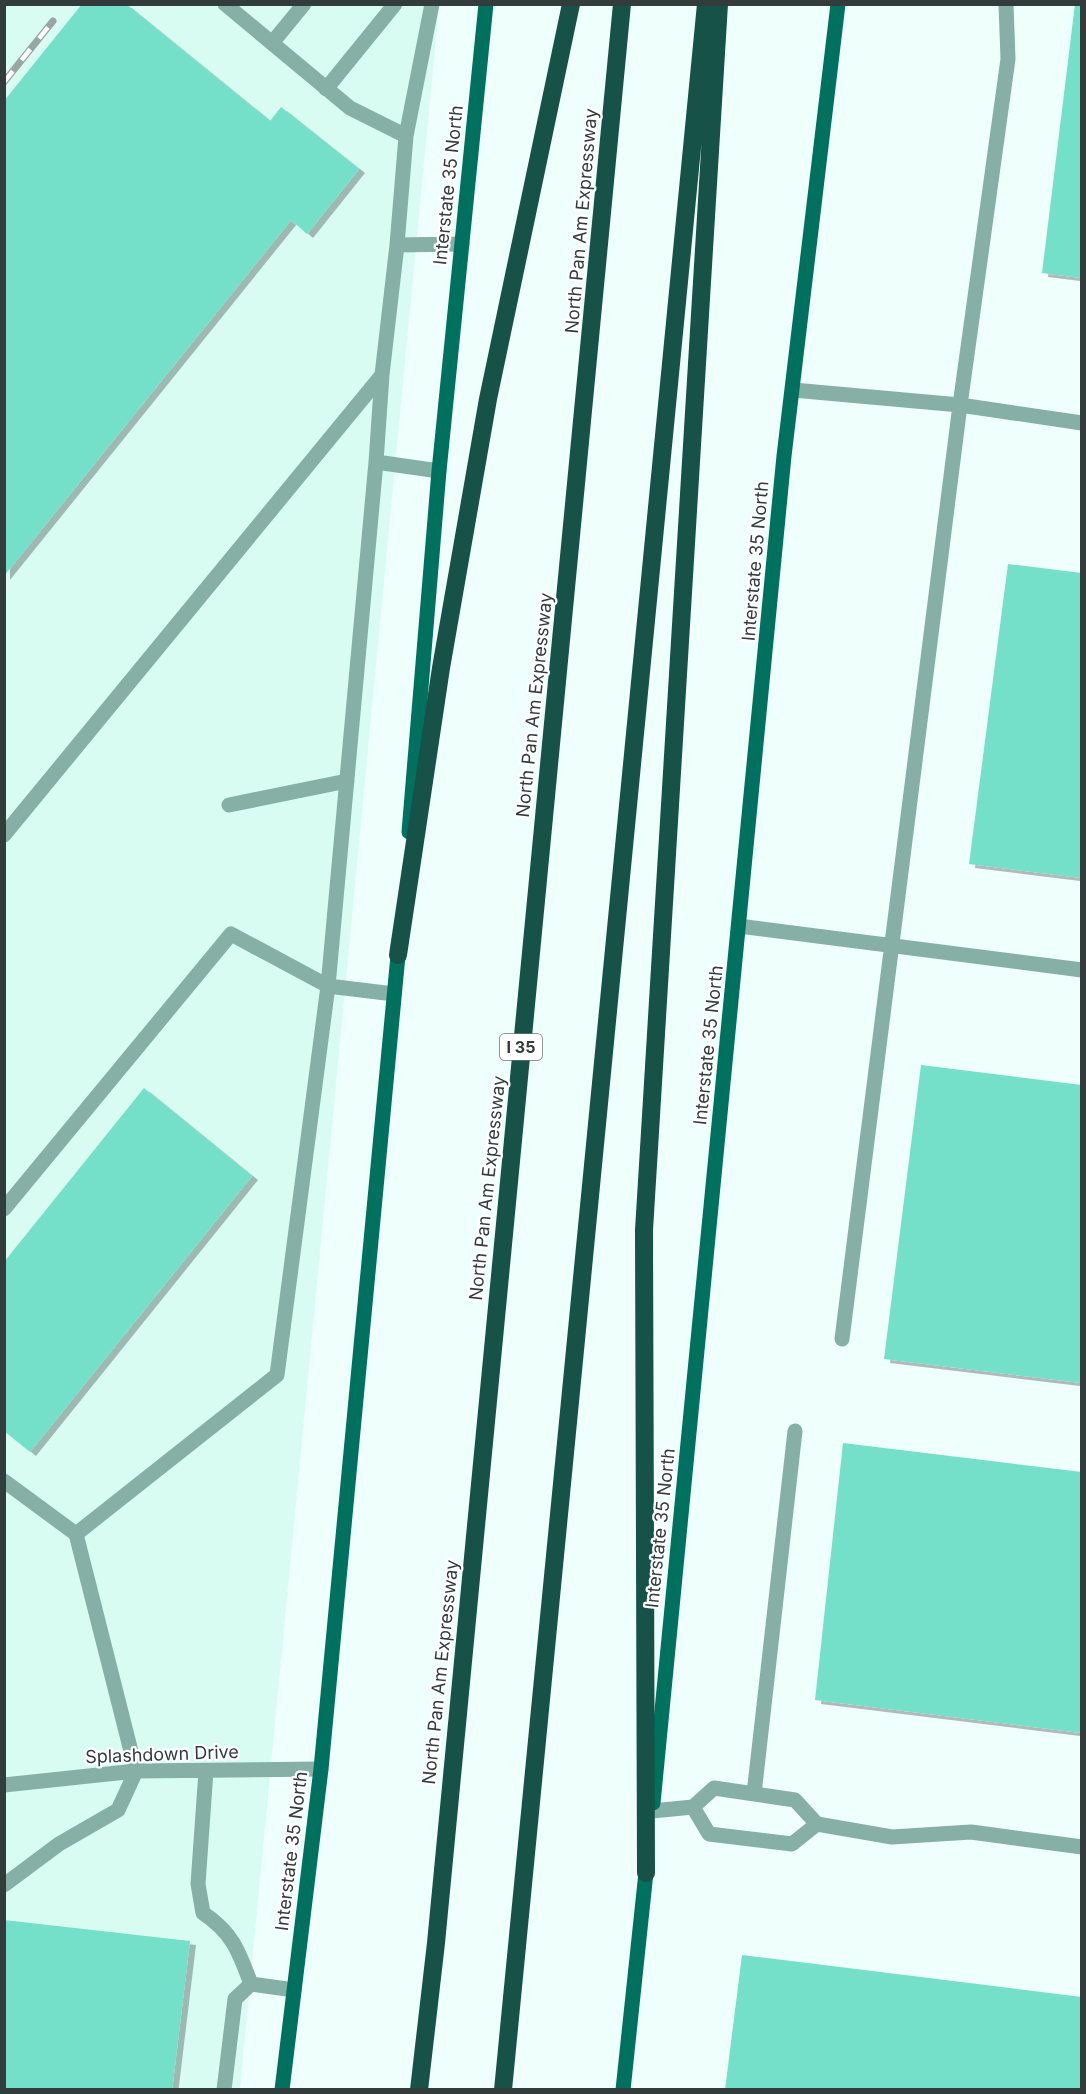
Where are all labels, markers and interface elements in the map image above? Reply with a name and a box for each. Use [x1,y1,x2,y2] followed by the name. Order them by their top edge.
[429,104,467,266] street label: Interstate 35 North
[561,108,601,334] street label: North Pan Am Expressway
[738,480,772,642] street label: Interstate 35 North
[512,592,556,818] street label: North Pan Am Expressway
[689,964,727,1126] street label: Interstate 35 North
[500,1034,542,1060] road number: I 35
[465,1075,509,1301] street label: North Pan Am Expressway
[641,1447,679,1609] street label: Interstate 35 North
[418,1559,462,1785] street label: North Pan Am Expressway
[85,1741,239,1767] street label: Splashdown Drive
[271,1770,311,1932] street label: Interstate 35 North

